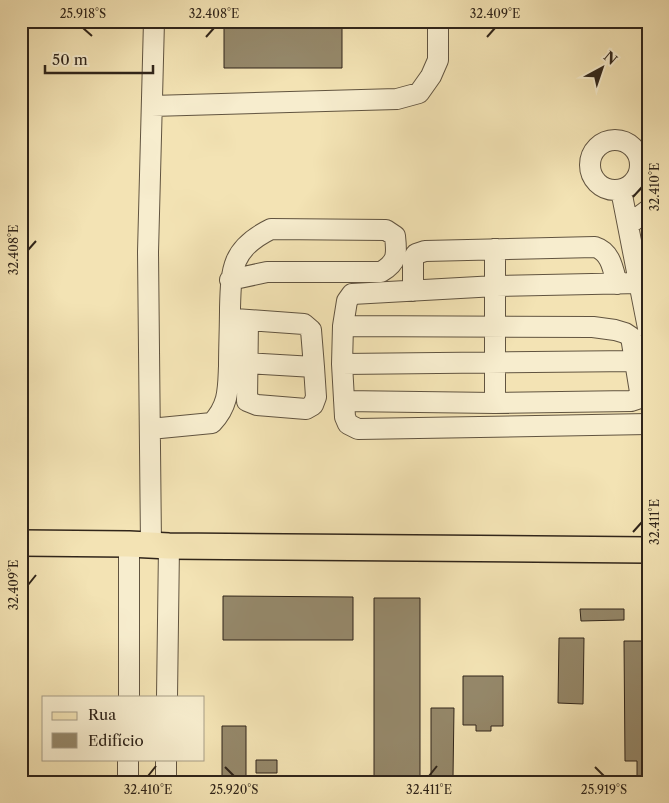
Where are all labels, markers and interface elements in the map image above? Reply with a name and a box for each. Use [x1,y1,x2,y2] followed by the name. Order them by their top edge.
[60,6,106,21] text: 25.918°S
[189,6,239,21] text: 32.408°E
[470,6,520,21] text: 32.409°E
[45,42,152,74] scale bar
[576,42,626,92] north arrow
[600,47,621,69] text: N
[52,50,88,69] text: 50 m
[647,163,662,211] text: 32.410°E
[6,225,21,275] text: 32.408°E
[647,499,662,545] text: 32.411°E
[6,560,21,610] text: 32.409°E
[42,696,205,760] legend
[88,705,116,724] text: Rua
[88,731,144,750] text: Edifício
[124,782,172,797] text: 32.410°E
[210,782,258,797] text: 25.920°S
[406,782,452,797] text: 32.411°E
[581,782,627,797] text: 25.919°S

